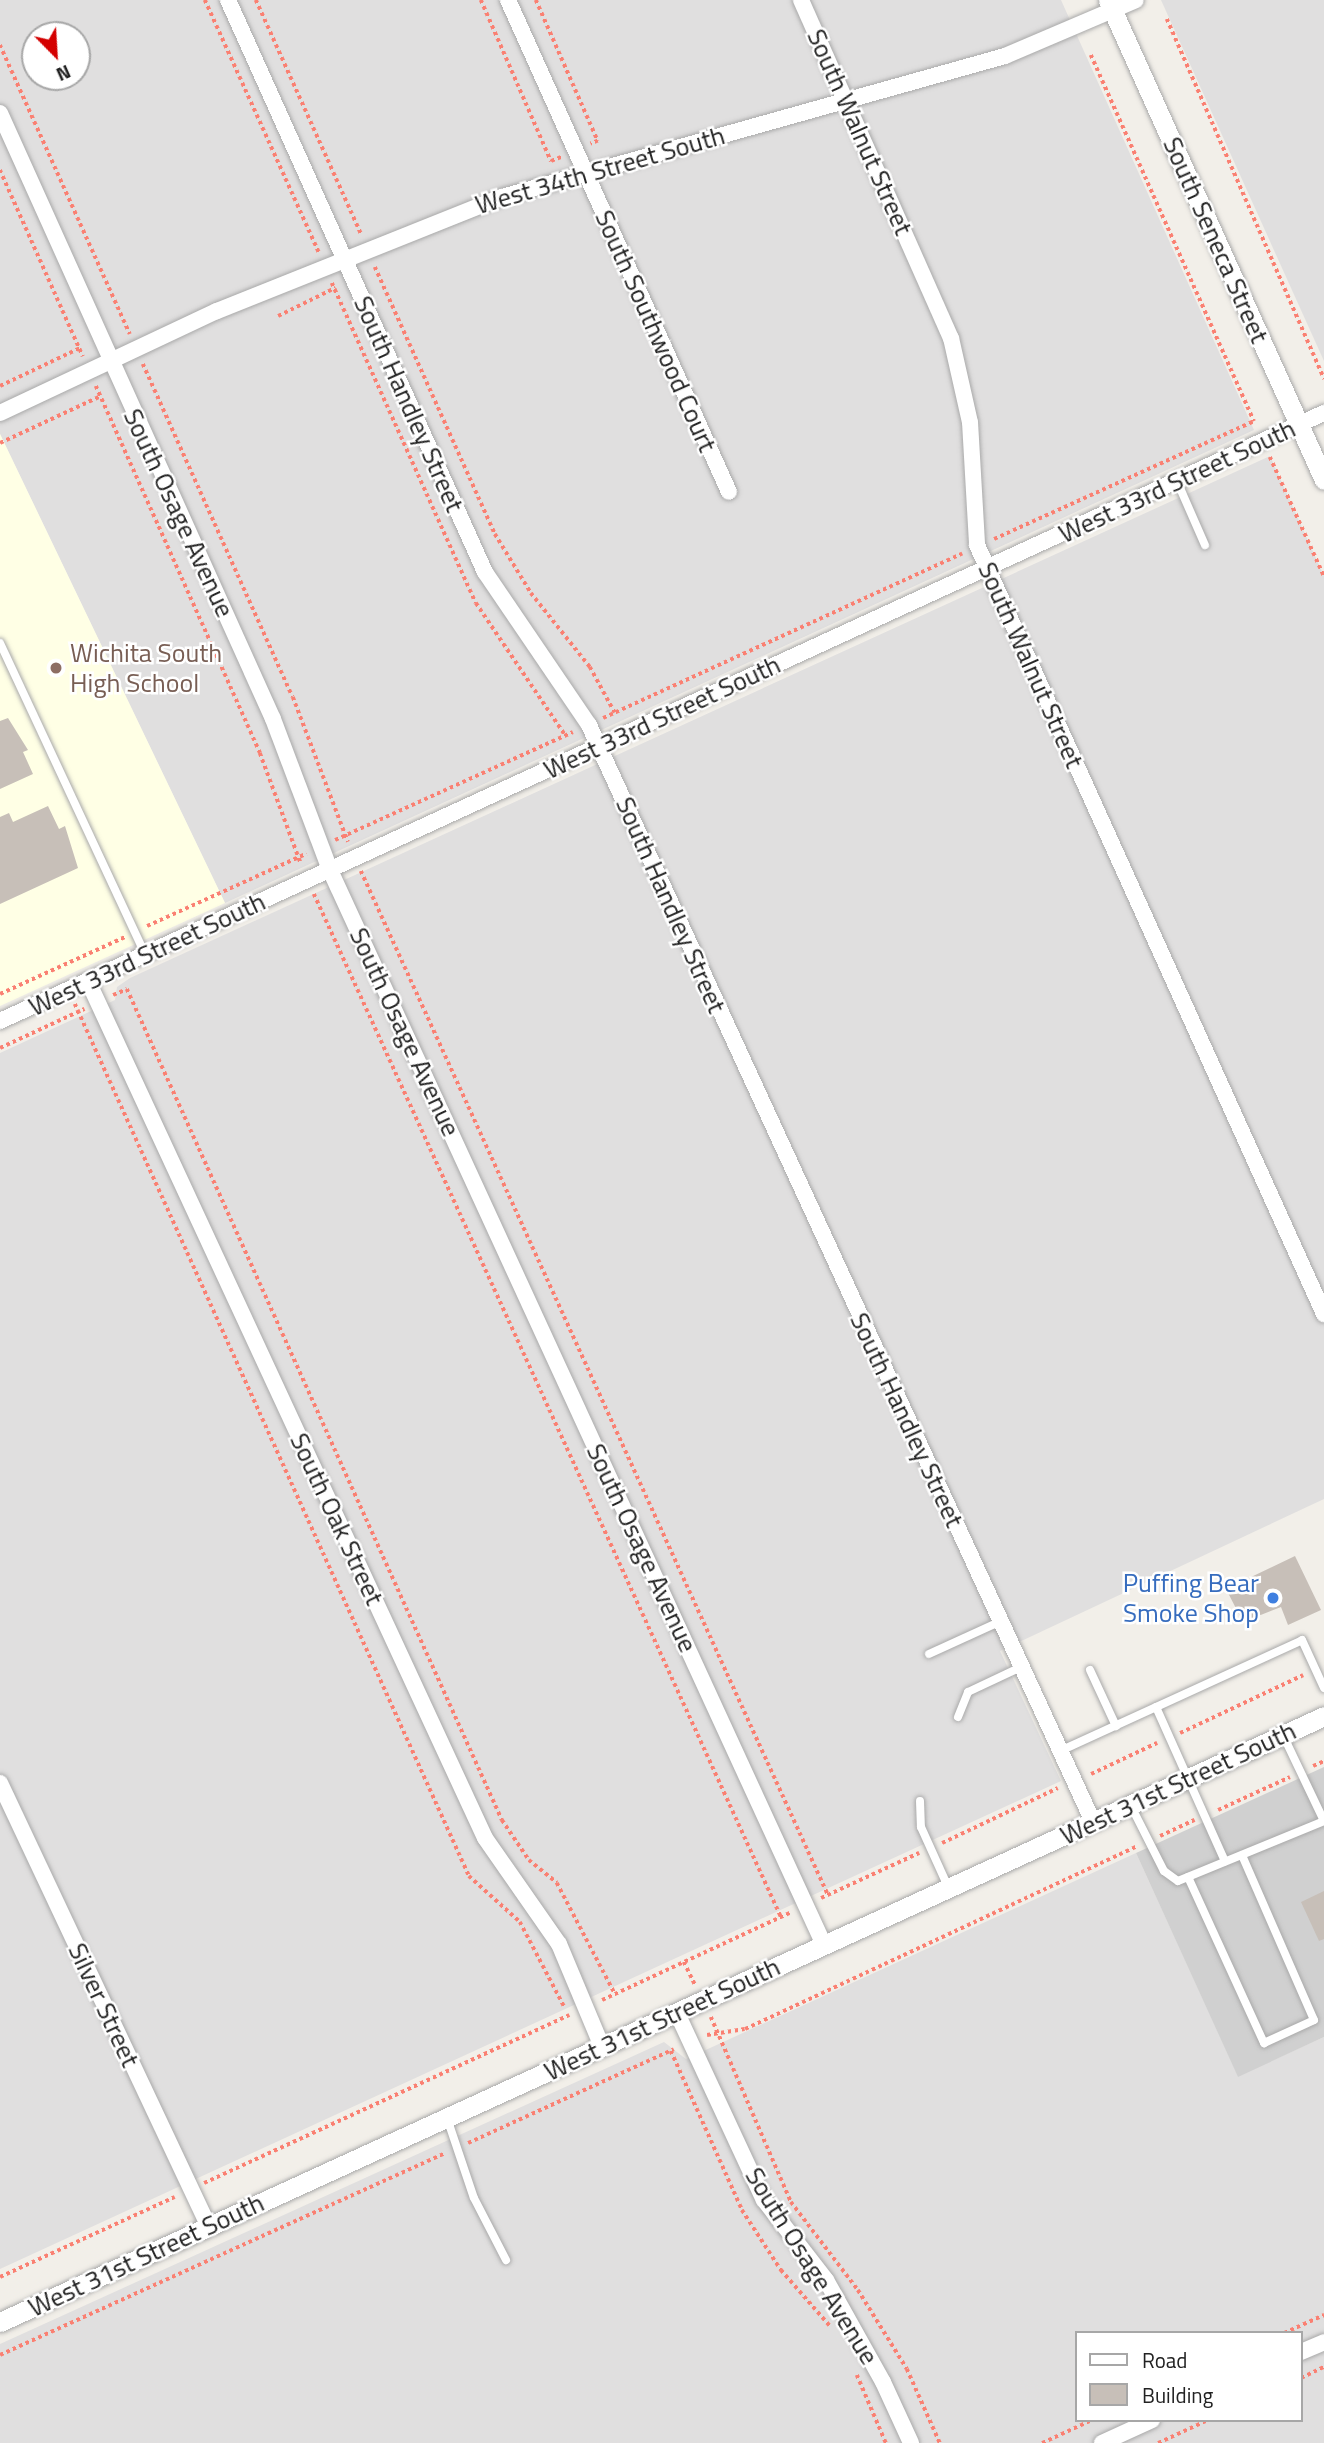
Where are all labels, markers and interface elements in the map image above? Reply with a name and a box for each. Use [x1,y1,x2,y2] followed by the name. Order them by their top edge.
[21,21,91,91] north arrow
[801,24,919,240] street label: South Walnut Street
[52,58,76,90] text: N
[472,119,728,221] street label: West 34th Street South
[1157,132,1275,348] street label: South Seneca Street
[589,205,723,457] street label: South Southwood Court
[347,291,471,517] street label: South Handley Street
[117,404,241,622] street label: South Osage Avenue
[1054,412,1300,550] street label: West 33rd Street South
[972,557,1090,773] street label: South Walnut Street
[70,637,222,698] place label: Wichita South High School
[539,648,785,786] street label: West 33rd Street South
[48,660,64,676] marker: Wichita South High School
[609,792,733,1018] street label: South Handley Street
[24,885,270,1023] street label: West 33rd Street South
[343,923,467,1141] street label: South Osage Avenue
[844,1308,970,1532] street label: South Handley Street
[284,1428,390,1610] street label: South Oak Street
[580,1439,704,1657] street label: South Osage Avenue
[1123,1567,1259,1628] place label: Puffing Bear Smoke Shop
[1265,1590,1281,1606] marker: Puffing Bear Smoke Shop
[1055,1715,1301,1851] street label: West 31st Street South
[62,1938,146,2072] street label: Silver Street
[539,1951,785,2087] street label: West 31st Street South
[739,2162,885,2370] street label: South Osage Avenue
[23,2187,269,2323] street label: West 31st Street South
[1076,2331,1303,2422] legend
[1142,2344,1187,2376] text: Road
[1142,2379,1213,2411] text: Building

